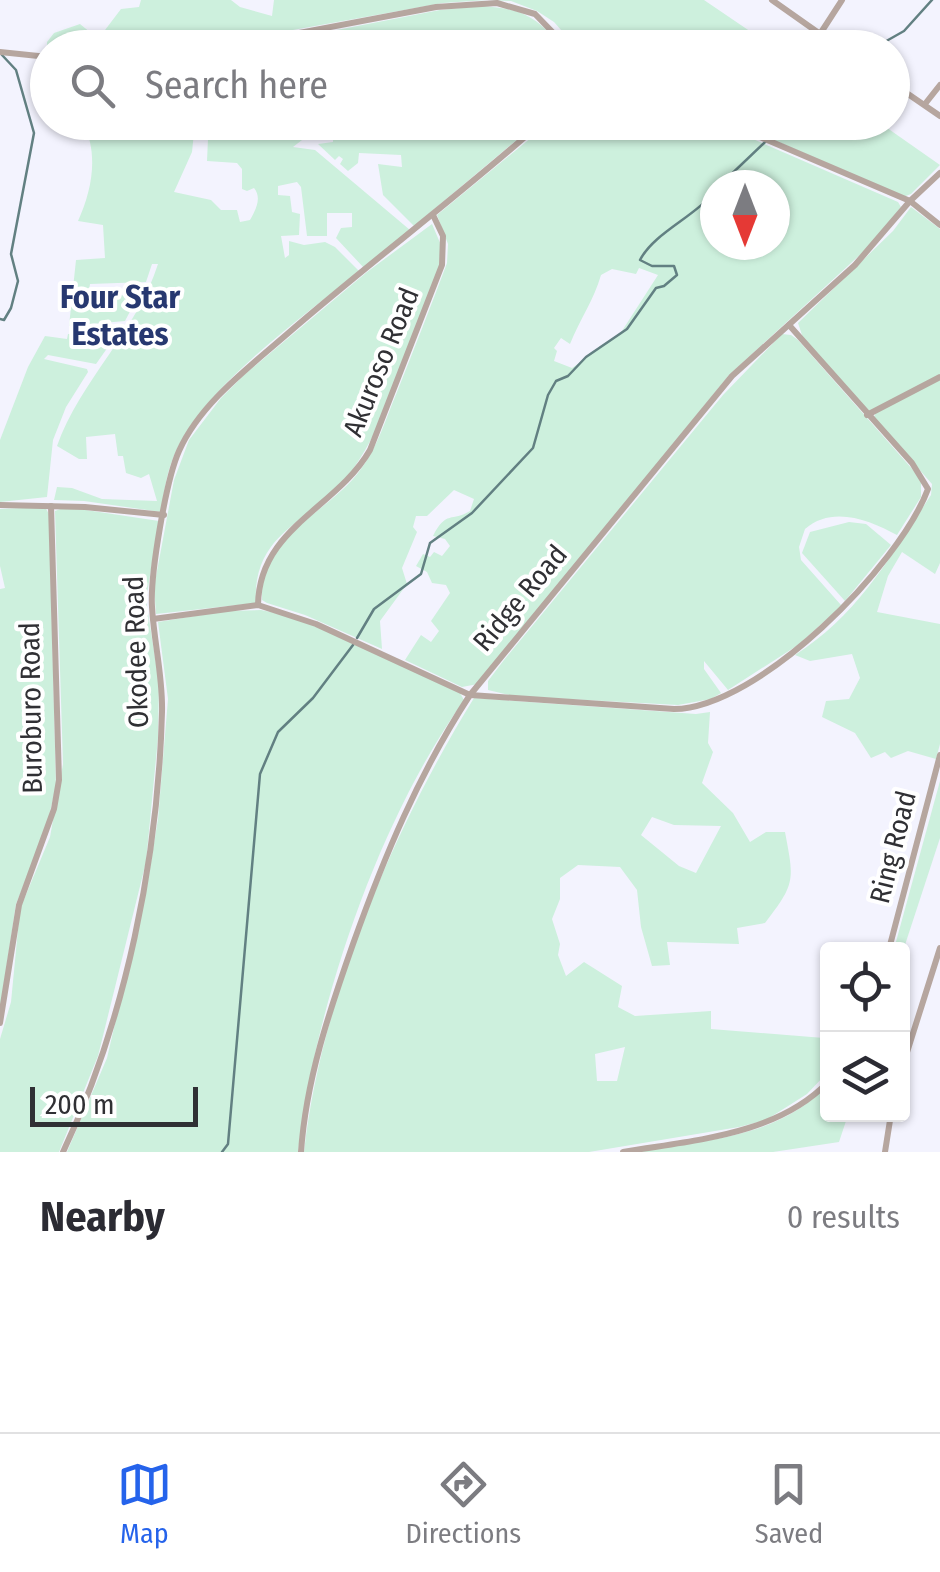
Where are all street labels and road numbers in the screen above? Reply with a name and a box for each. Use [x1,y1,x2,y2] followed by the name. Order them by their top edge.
[336,283,426,441] street label: Akuroso Road
[466,538,574,658] street label: Ridge Road
[117,575,155,729] street label: Okodee Road
[13,622,49,794] street label: Buroburo Road
[863,787,923,907] street label: Ring Road

